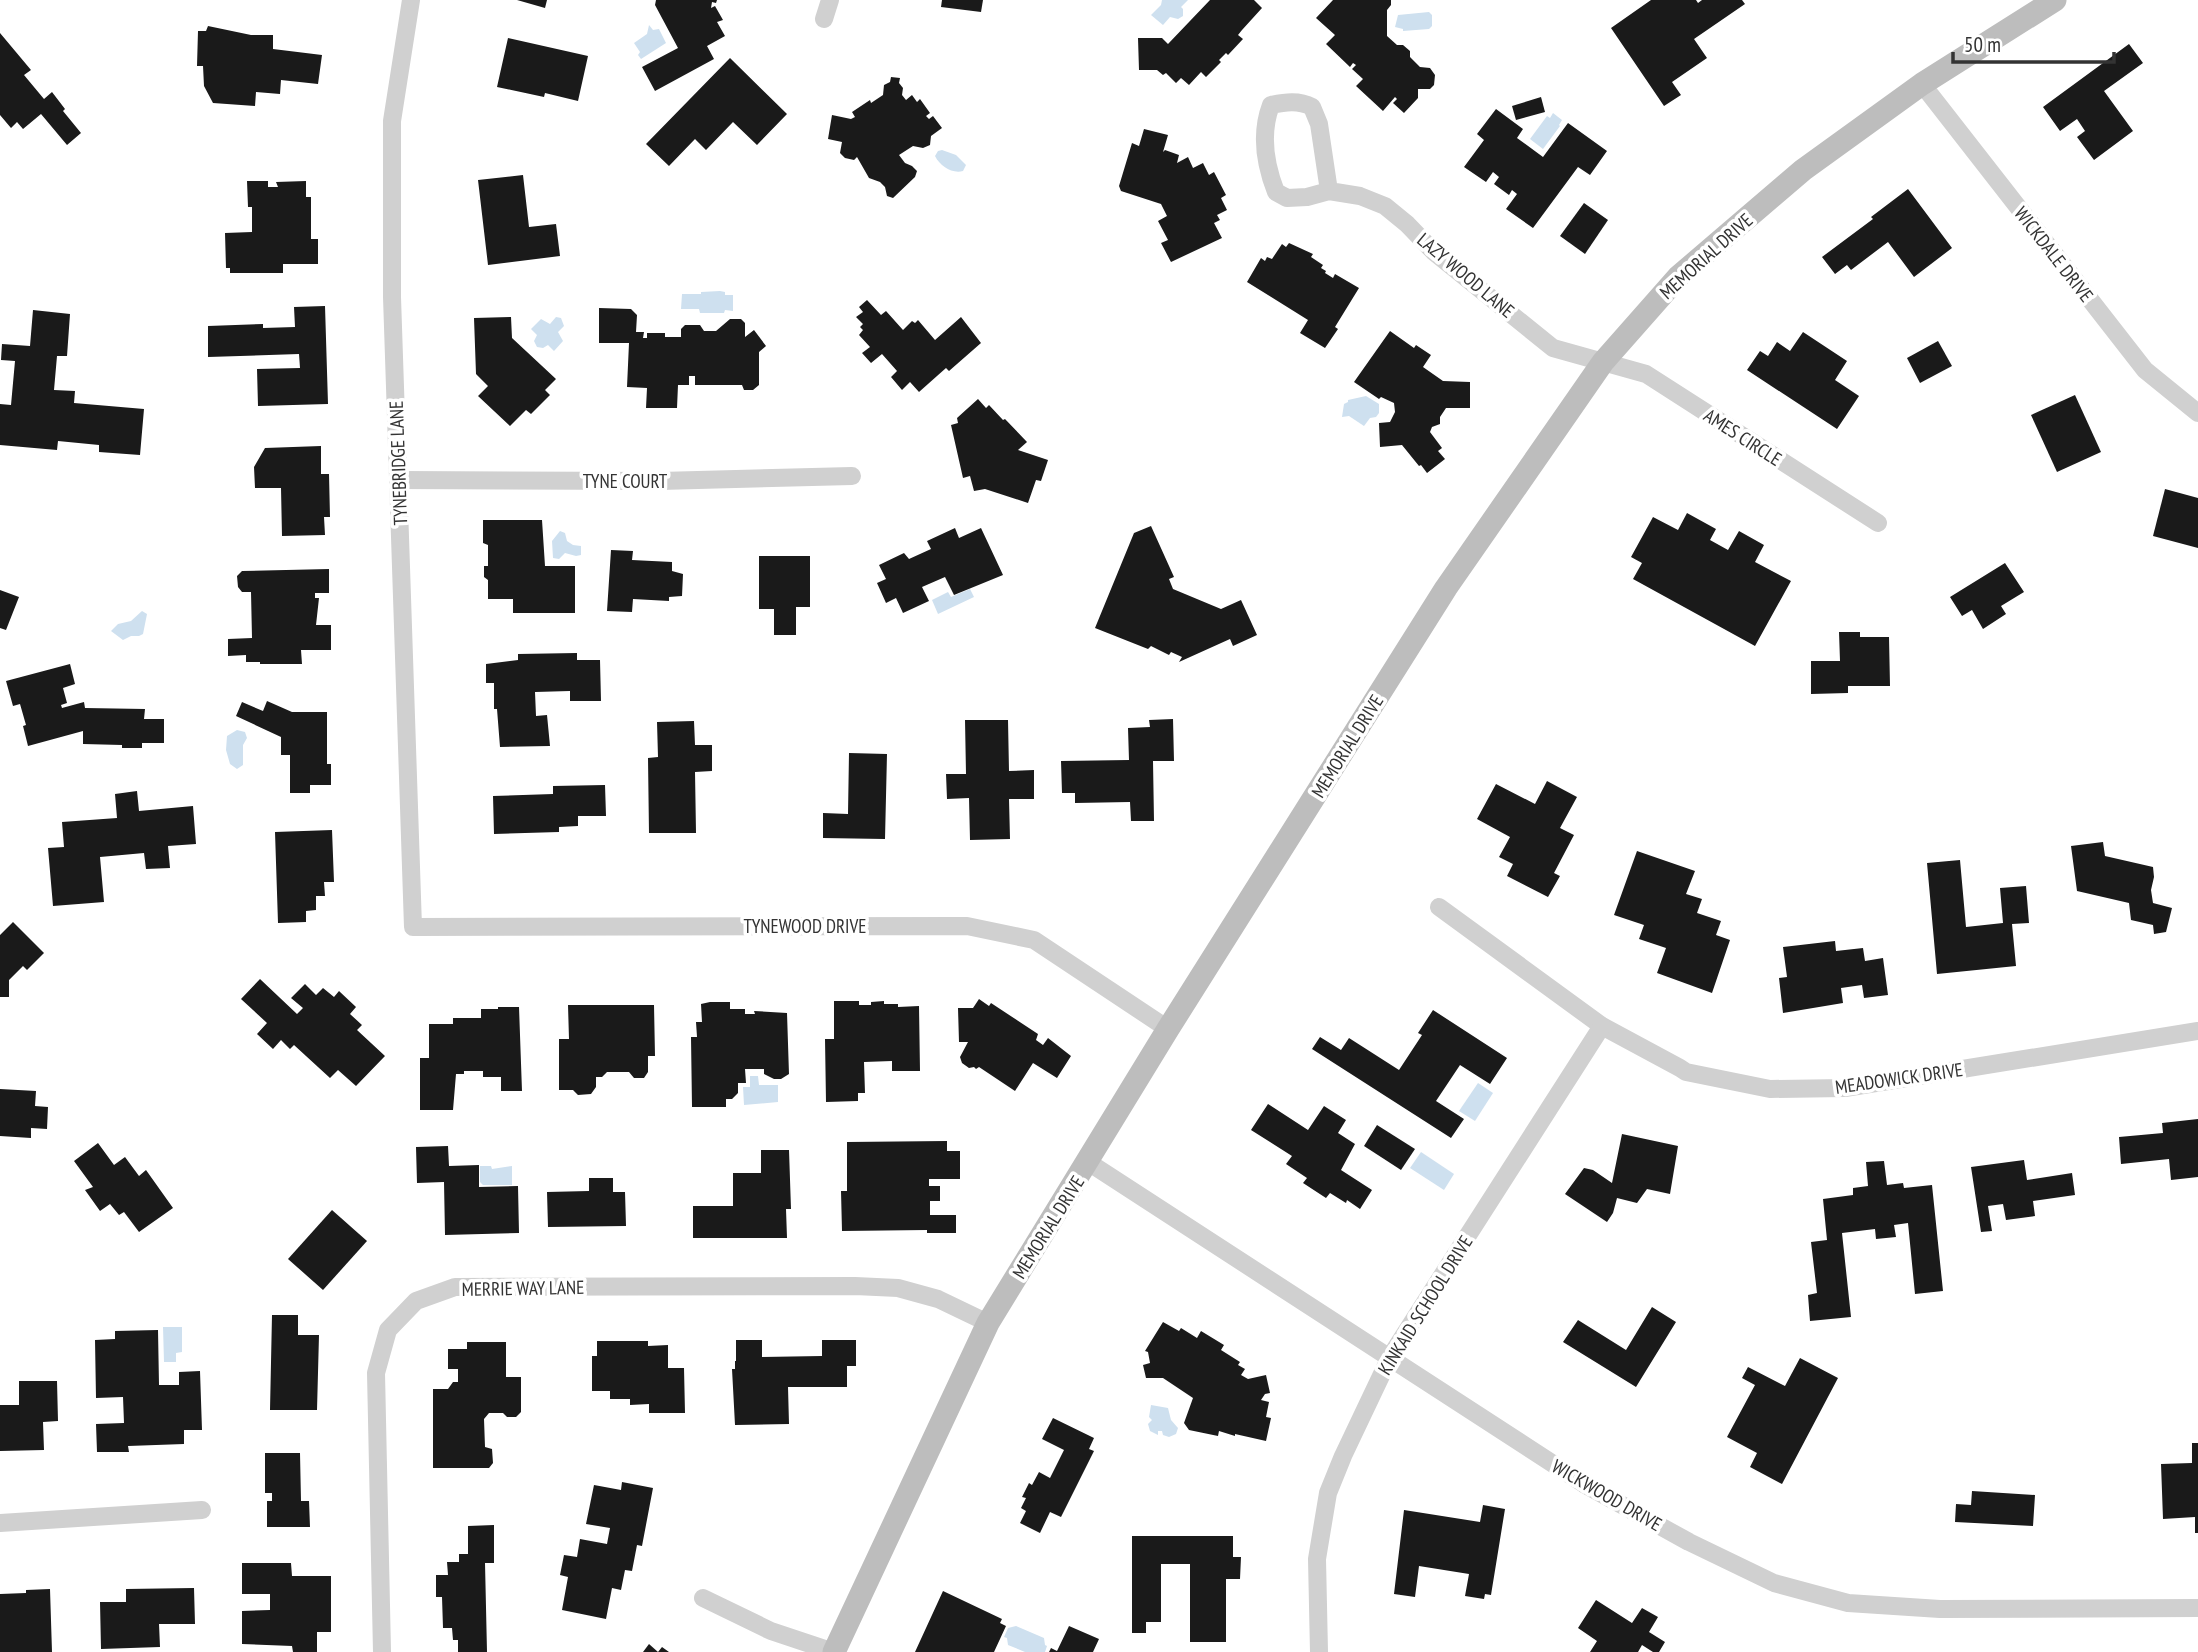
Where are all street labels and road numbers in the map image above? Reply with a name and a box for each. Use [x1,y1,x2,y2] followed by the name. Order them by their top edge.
[2009,202,2099,306] street label: WICKDALE DRIVE
[1654,208,1758,304] street label: MEMORIAL DRIVE
[1413,227,1519,323] street label: LAZY WOOD LANE
[384,400,412,526] street label: TYNEBRIDGE LANE
[1700,403,1786,471] street label: AMES CIRCLE
[583,469,668,493] street label: TYNE COURT
[1306,690,1388,802] street label: MEMORIAL DRIVE
[744,914,866,938] street label: TYNEWOOD DRIVE
[1834,1057,1964,1099] street label: MEADOWICK DRIVE
[1007,1171,1089,1283] street label: MEMORIAL DRIVE
[1372,1231,1478,1379] street label: KINKAID SCHOOL DRIVE
[461,1275,585,1301] street label: MERRIE WAY LANE
[1548,1454,1666,1536] street label: WICKWOOD DRIVE

